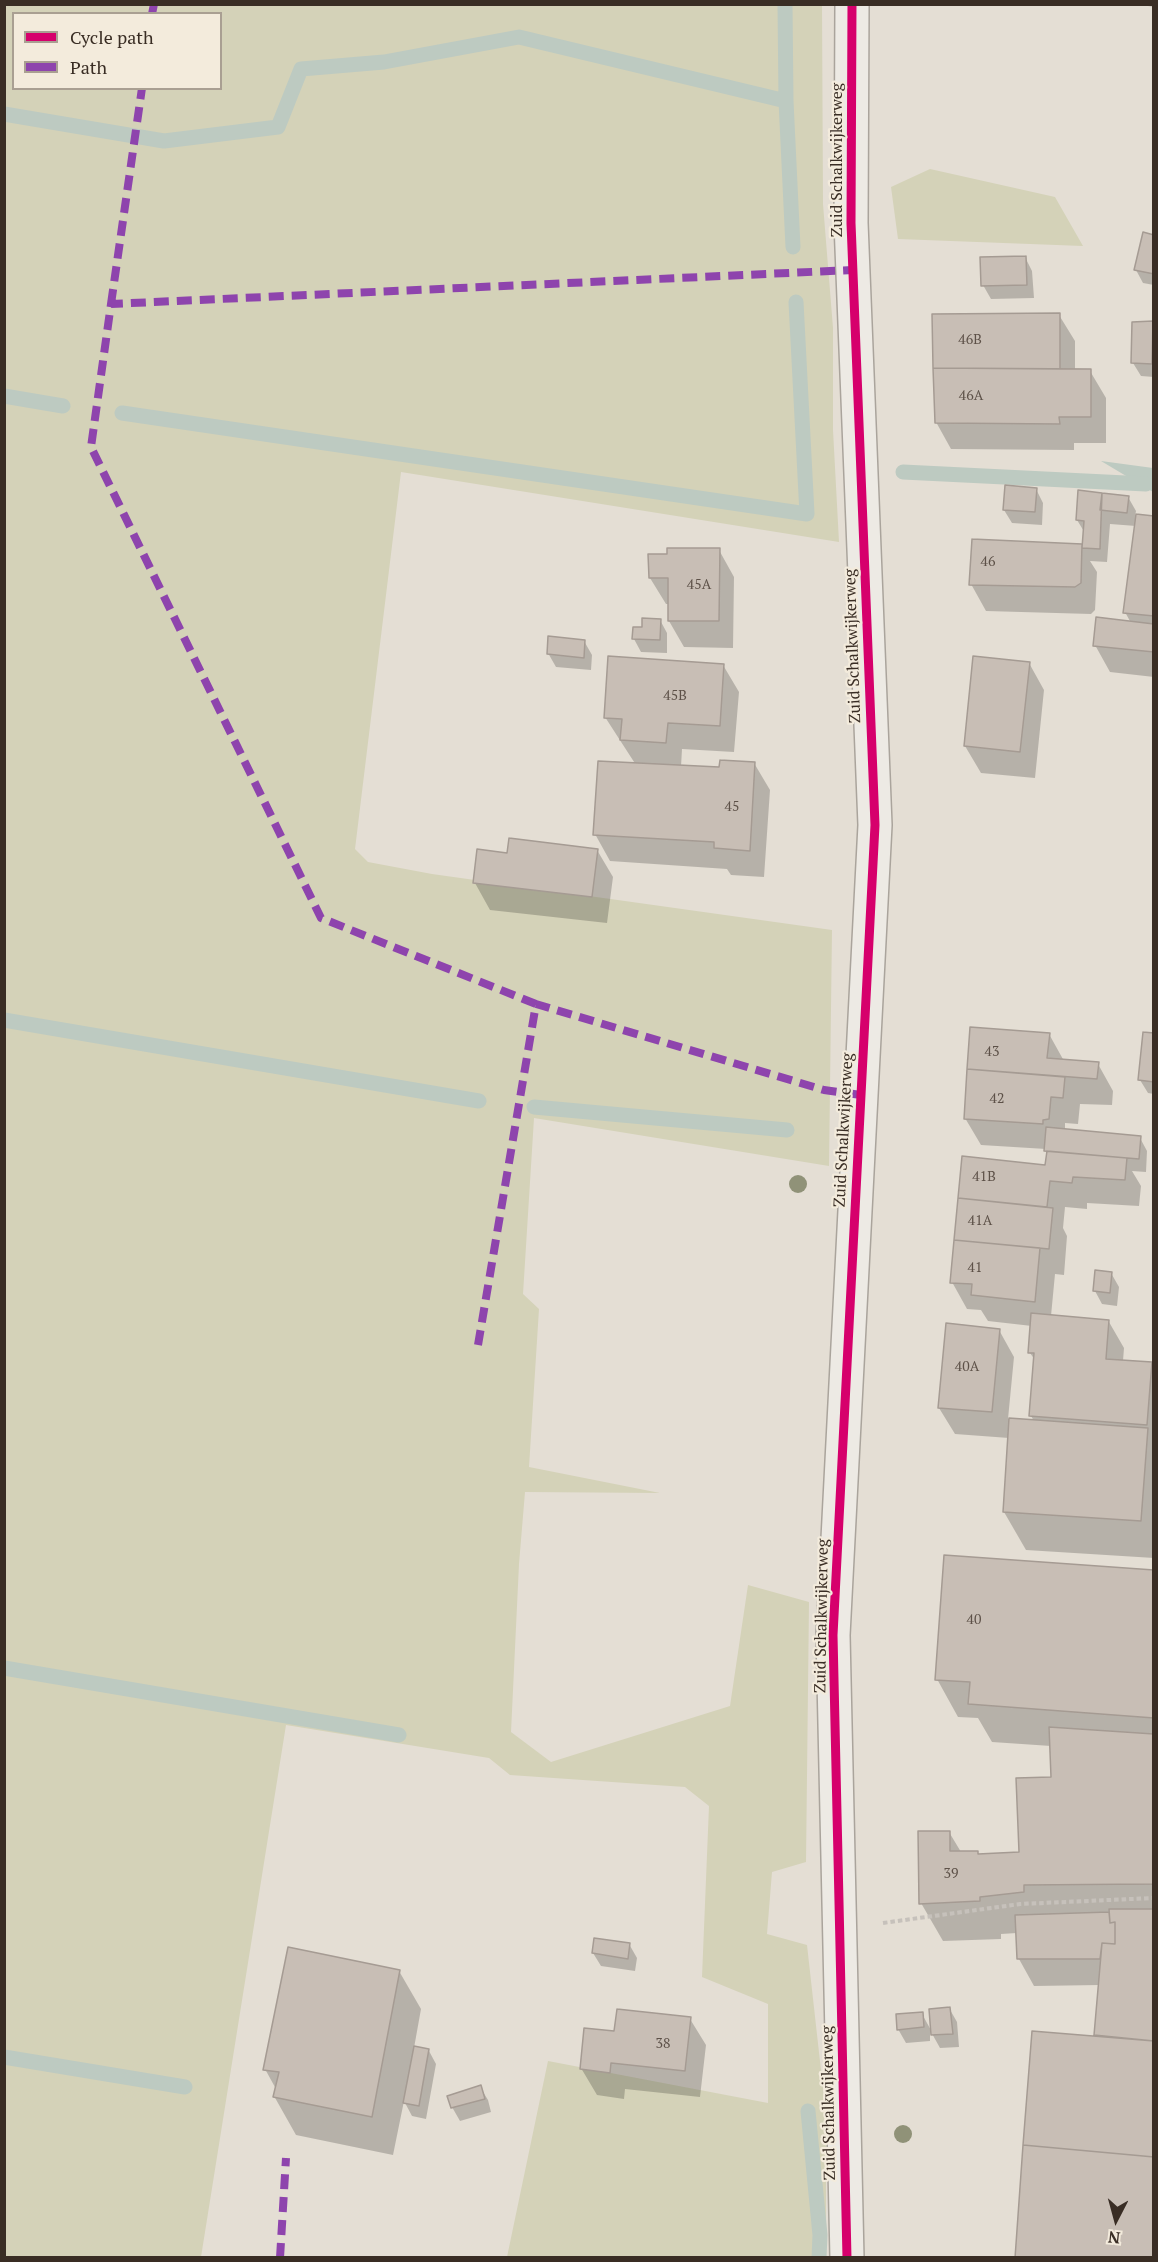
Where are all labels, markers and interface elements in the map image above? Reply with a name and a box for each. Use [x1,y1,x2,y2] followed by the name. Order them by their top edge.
[12,12,222,90] legend
[70,25,154,49] text: Cycle path
[70,55,107,79] text: Path
[827,83,847,237] street label: Zuid Schalkwijkerweg
[958,332,982,348] house number: 46B
[959,388,983,404] house number: 46A
[981,554,995,570] house number: 46
[841,568,865,724] street label: Zuid Schalkwijkerweg
[687,577,711,593] house number: 45A
[663,688,687,704] house number: 45B
[725,799,739,815] house number: 45
[985,1044,999,1060] house number: 43
[830,1052,858,1208] street label: Zuid Schalkwijkerweg
[990,1091,1004,1107] house number: 42
[972,1169,996,1185] house number: 41B
[968,1213,992,1229] house number: 41A
[968,1260,982,1276] house number: 41
[955,1359,979,1375] house number: 40A
[811,1539,833,1693] street label: Zuid Schalkwijkerweg
[967,1612,981,1628] house number: 40
[944,1866,958,1882] house number: 39
[818,2026,840,2180] street label: Zuid Schalkwijkerweg
[656,2036,670,2052] house number: 38
[1086,2190,1146,2250] north arrow
[1107,2226,1121,2249] text: N

